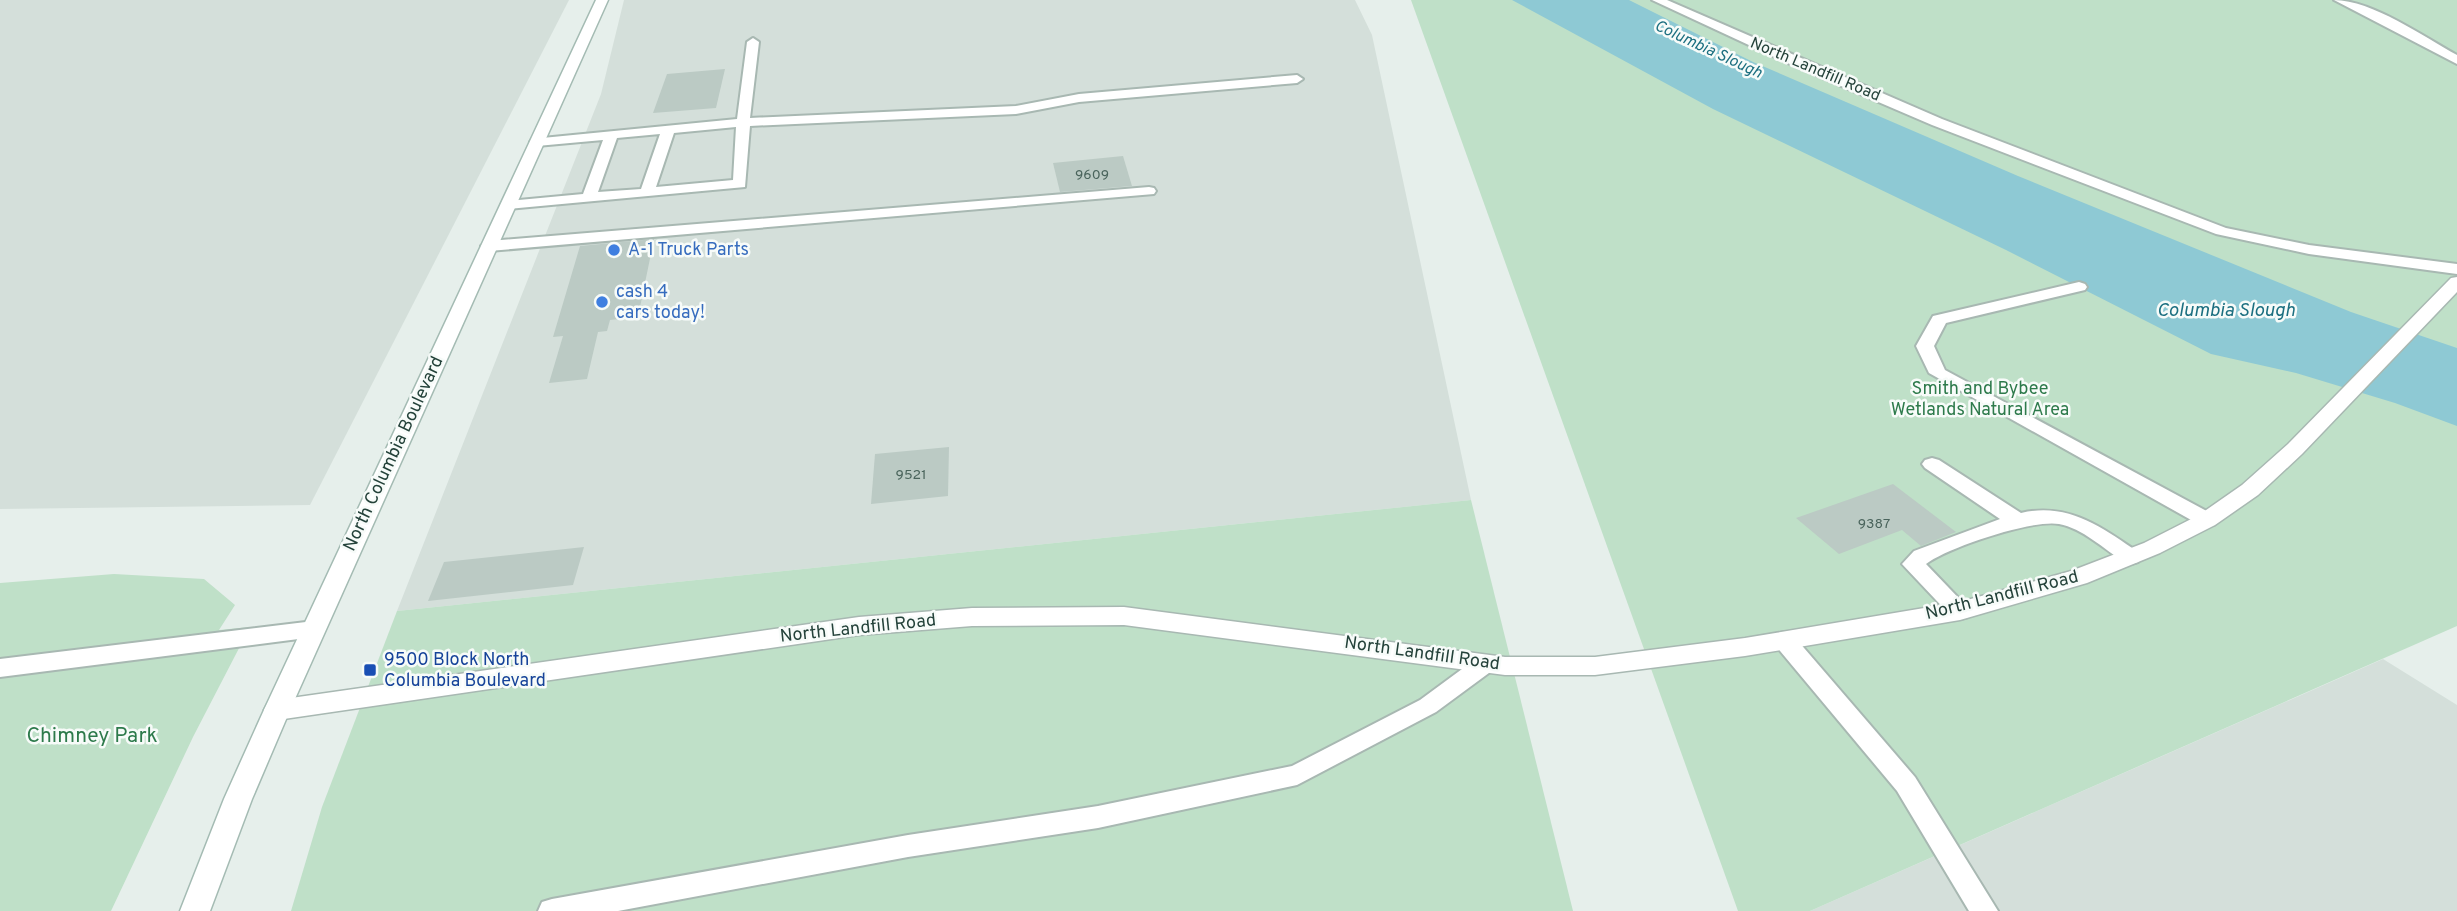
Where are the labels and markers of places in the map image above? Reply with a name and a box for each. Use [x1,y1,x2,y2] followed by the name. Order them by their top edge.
[628,239,749,262] place label: A-1 Truck Parts
[606,242,622,258] marker: A-1 Truck Parts
[616,281,705,325] place label: cash 4 cars today!
[594,294,610,310] marker: cash 4 cars today!
[384,649,546,693] place label: 9500 Block North Columbia Boulevard
[362,662,378,678] marker: 9500 Block North Columbia Boulevard

